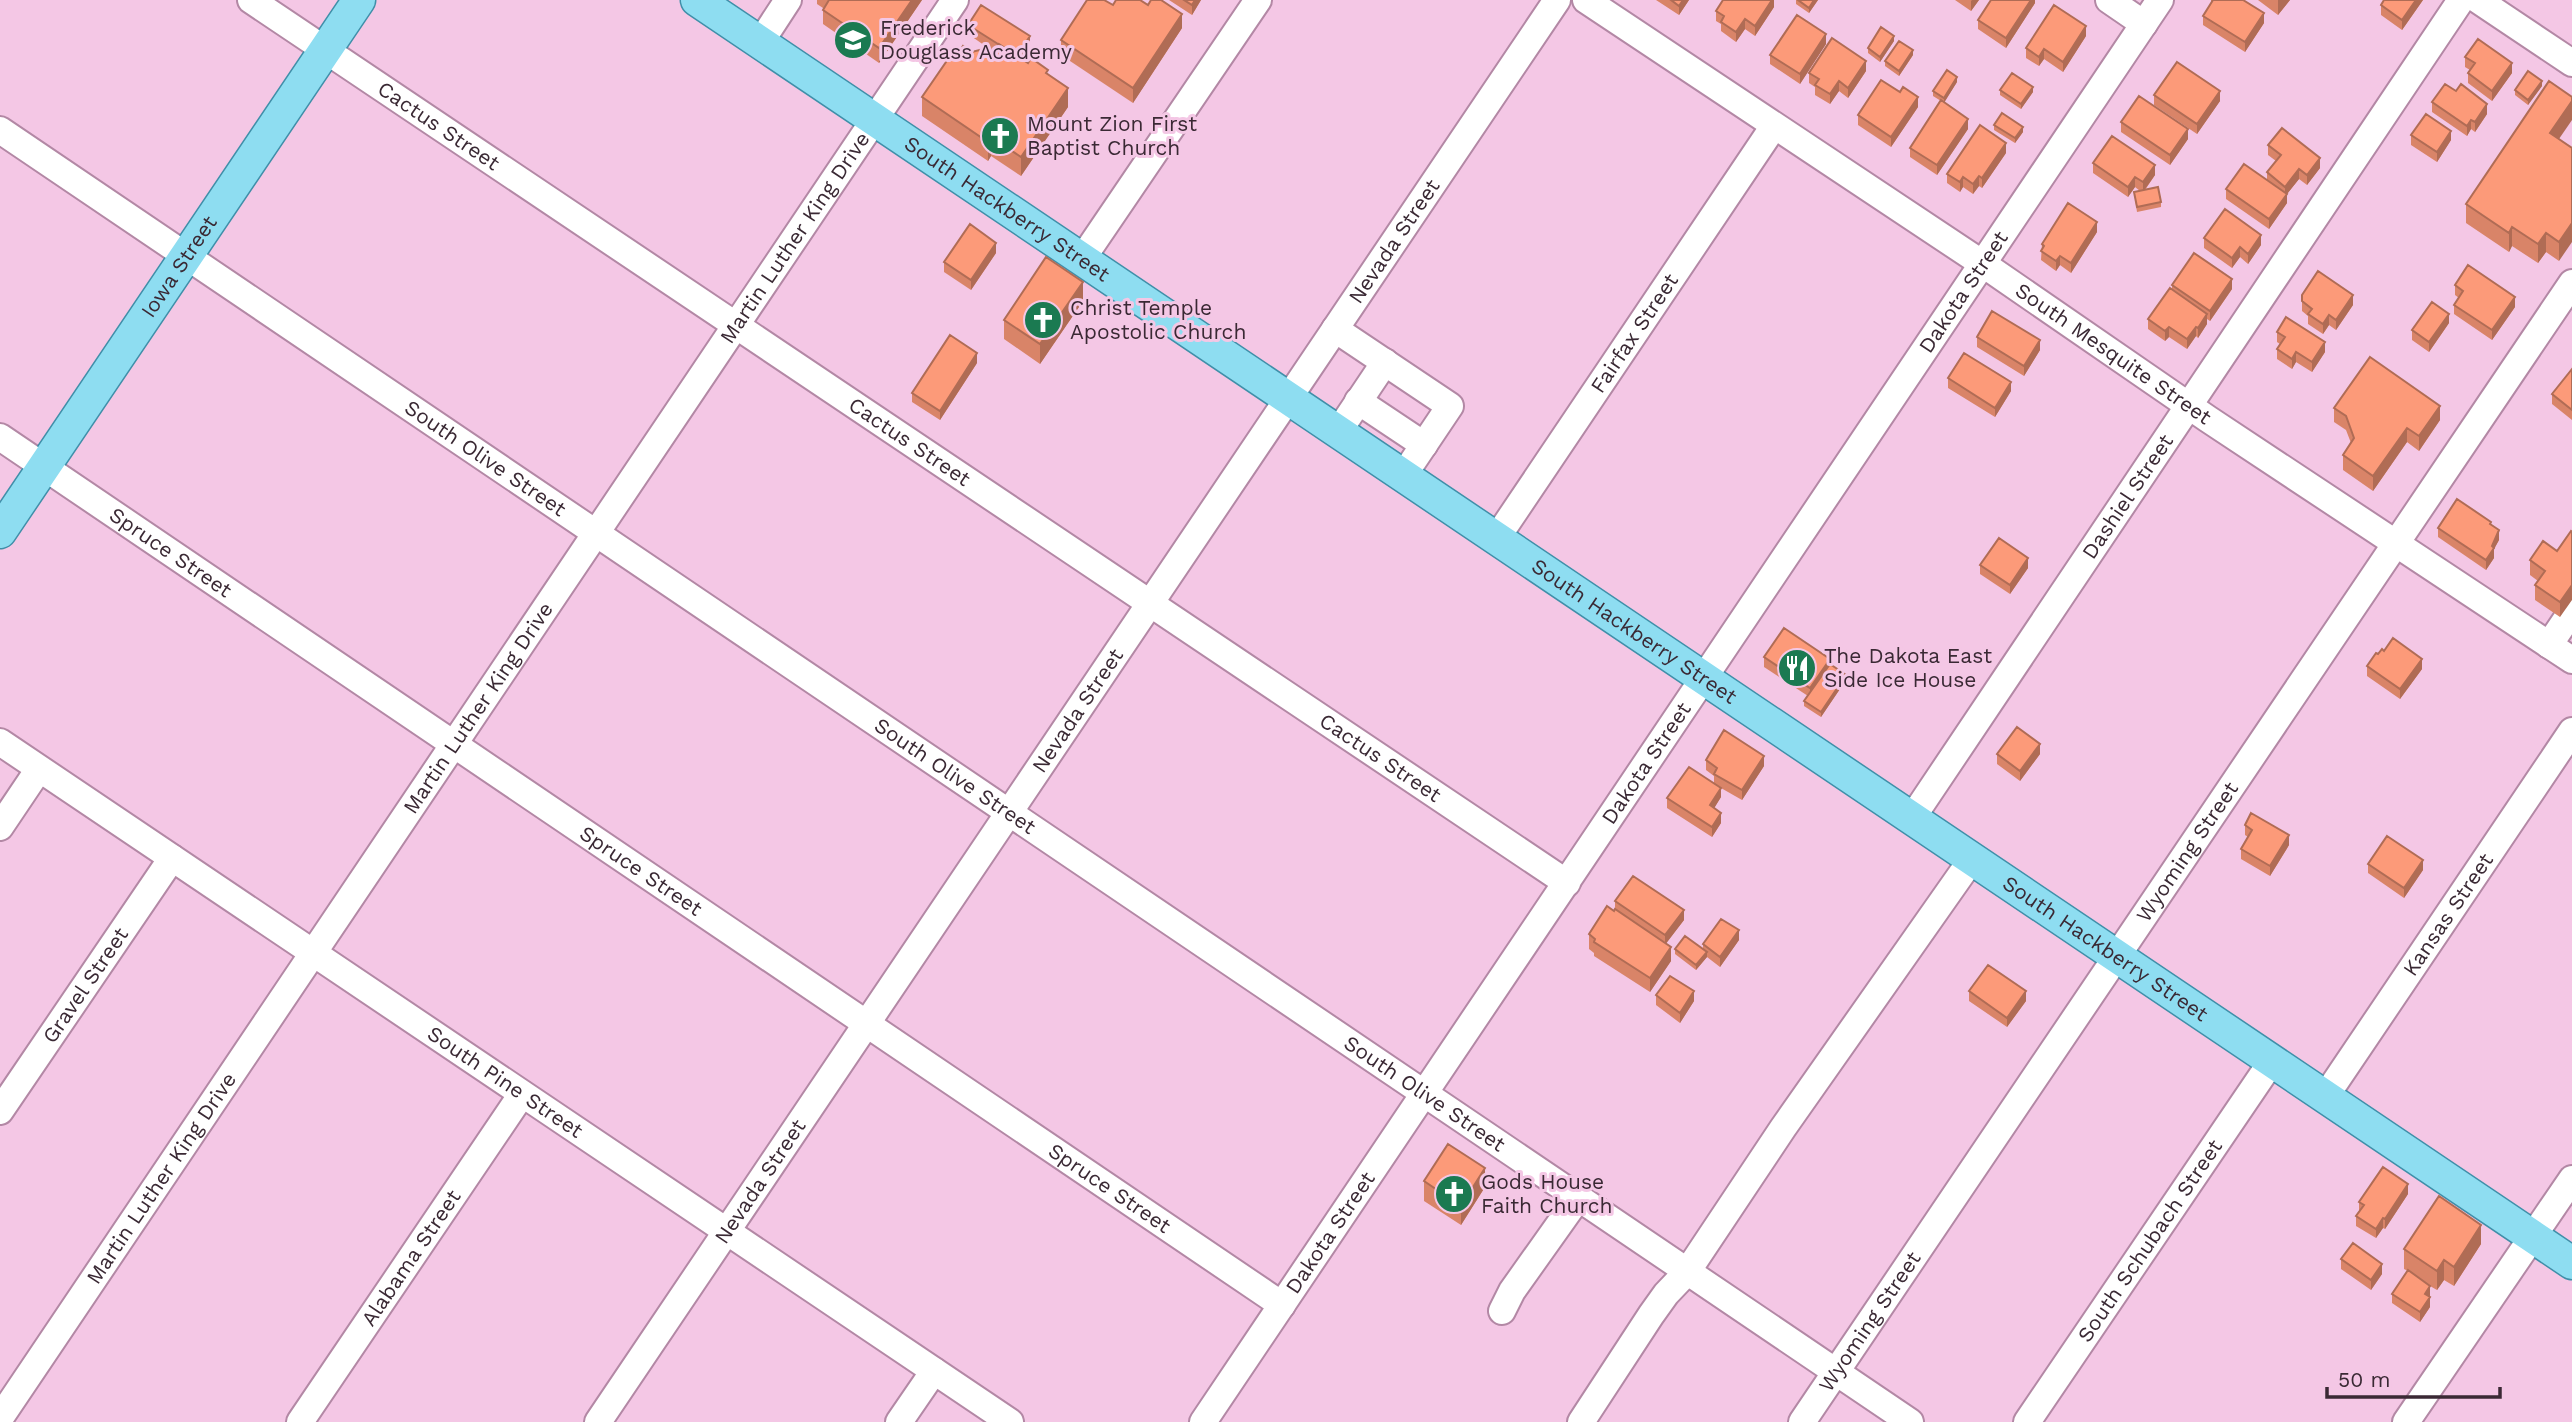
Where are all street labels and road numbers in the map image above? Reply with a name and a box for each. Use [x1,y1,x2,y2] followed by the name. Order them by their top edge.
[373,76,505,175] street label: Cactus Street
[714,127,875,348] street label: Martin Luther King Drive
[900,131,1115,287] street label: South Hackberry Street
[1343,174,1445,308] street label: Nevada Street
[135,211,222,322] street label: Iowa Street
[1913,226,2013,358] street label: Dakota Street
[1585,268,1683,397] street label: Fairfax Street
[2011,277,2216,430] street label: South Mesquite Street
[844,392,976,491] street label: Cactus Street
[400,395,571,521] street label: South Olive Street
[2076,429,2178,564] street label: Dashiel Street
[105,502,237,602] street label: Spruce Street
[1527,553,1742,709] street label: South Hackberry Street
[398,597,558,818] street label: Martin Luther King Drive
[1027,643,1128,777] street label: Nevada Street
[1596,697,1696,829] street label: Dakota Street
[1315,708,1446,807] street label: Cactus Street
[870,712,1041,839] street label: South Olive Street
[2131,777,2243,927] street label: Wyoming Street
[575,820,707,921] street label: Spruce Street
[2397,848,2498,981] street label: Kansas Street
[1998,870,2213,1026] street label: South Hackberry Street
[37,922,133,1048] street label: Gravel Street
[423,1021,588,1143] street label: South Pine Street
[1340,1030,1510,1157] street label: South Olive Street
[81,1067,241,1289] street label: Martin Luther King Drive
[709,1114,811,1248] street label: Nevada Street
[2072,1134,2227,1347] street label: South Schubach Street
[1044,1138,1176,1238] street label: Spruce Street
[1280,1167,1380,1298] street label: Dakota Street
[356,1185,466,1331] street label: Alabama Street
[1813,1246,1926,1396] street label: Wyoming Street

